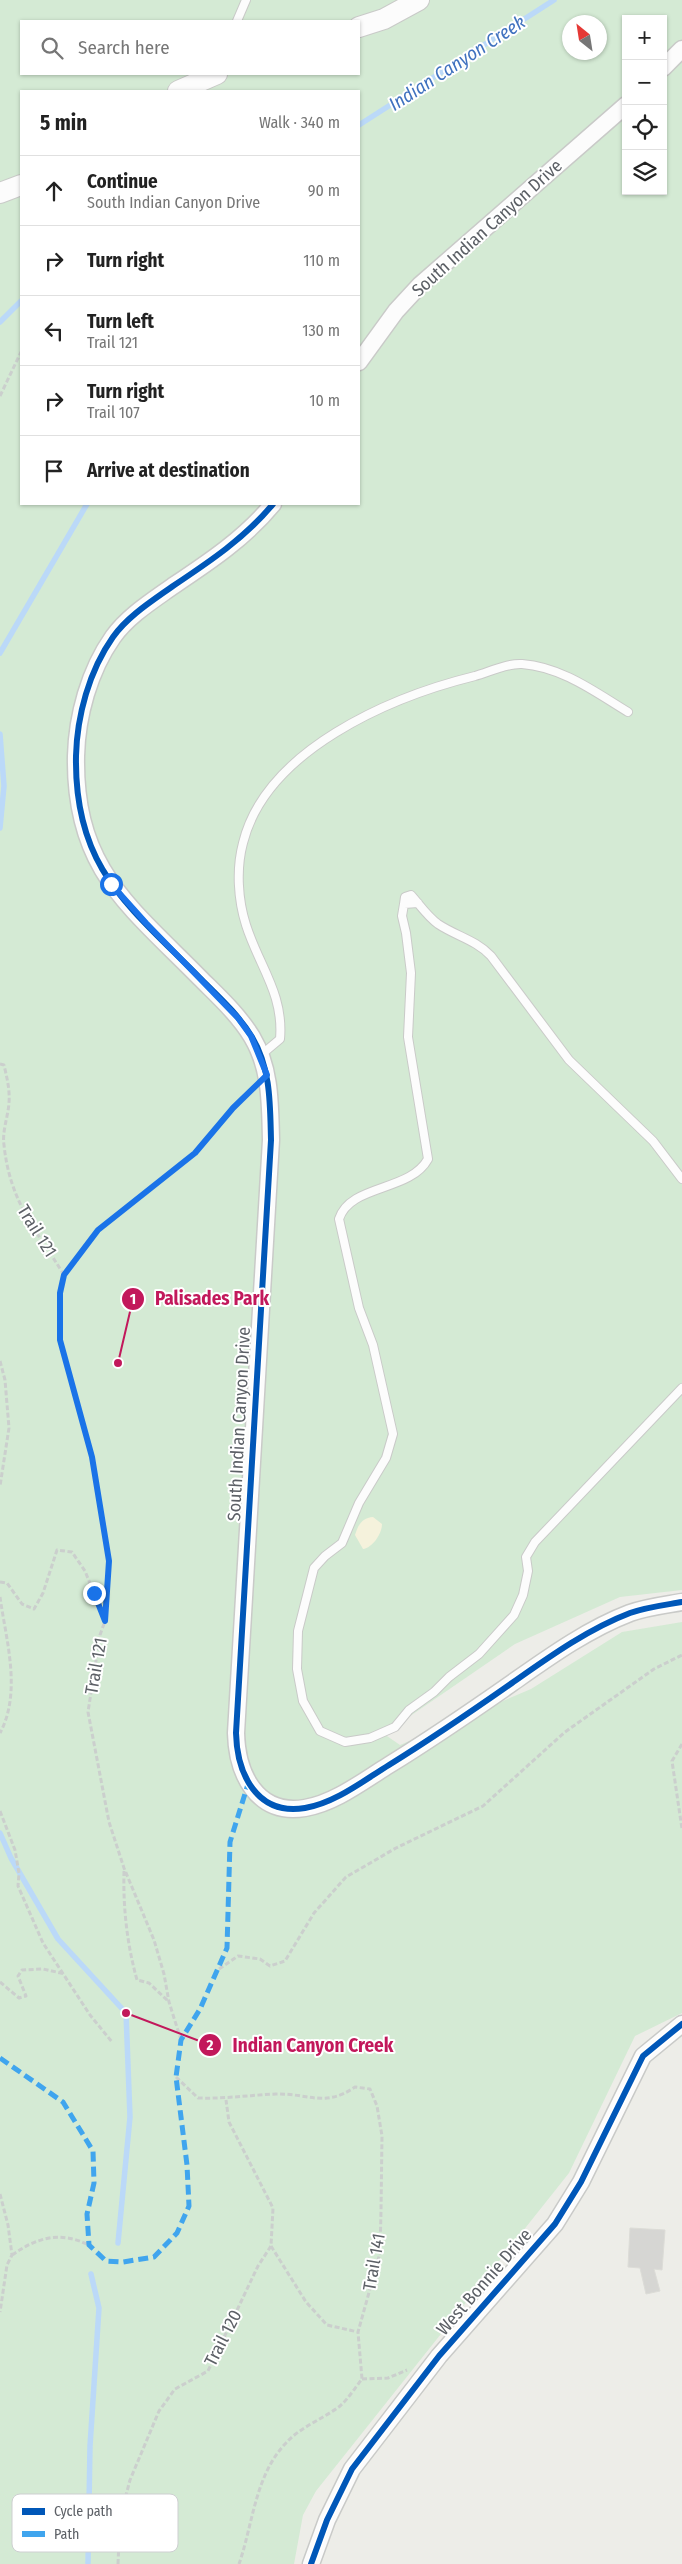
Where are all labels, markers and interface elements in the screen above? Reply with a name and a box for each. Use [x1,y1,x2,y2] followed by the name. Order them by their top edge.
[384,10,530,116] water label: Indian Canyon Creek
[562,15,607,60] north arrow
[622,15,667,195] map controls
[622,15,667,60] button: +
[20,20,360,75] search box
[38,34,66,62] icon: search
[78,36,170,59] text: Search here
[622,60,667,105] button: −
[622,105,667,150] button: locate
[40,110,87,136] text: 5 min
[259,113,340,132] text: Walk · 340 m
[622,150,667,195] button: layers
[407,155,567,301] street label: South Indian Canyon Drive
[87,170,158,193] text: Continue
[40,177,68,205] icon: ahead
[308,181,340,200] text: 90 m
[87,193,260,212] text: South Indian Canyon Drive
[40,247,68,275] icon: right
[87,249,164,272] text: Turn right
[303,251,340,270] text: 110 m
[87,310,154,333] text: Turn left
[40,317,68,345] icon: left
[302,321,340,340] text: 130 m
[87,333,138,352] text: Trail 121
[87,380,164,403] text: Turn right
[40,387,68,415] icon: right
[309,391,340,410] text: 10 m
[87,403,140,422] text: Trail 107
[40,457,68,485] icon: arrive
[87,459,250,482] text: Arrive at destination
[100,873,123,896] route start
[12,1201,62,1261] street label: Trail 121
[120,1282,279,1316] callout: Palisades Park
[155,1287,269,1310] text: Palisades Park
[130,1290,136,1308] text: 1
[223,1326,255,1522] street label: South Indian Canyon Drive
[83,1582,106,1605] route end
[80,1636,112,1696] street label: Trail 121
[197,2028,403,2062] callout: Indian Canyon Creek
[233,2034,394,2057] text: Indian Canyon Creek
[206,2036,214,2054] text: 2
[432,2224,536,2340] street label: West Bonnie Drive
[358,2232,390,2292] street label: Trail 141
[200,2306,246,2370] street label: Trail 120
[12,2494,178,2552] legend
[54,2503,113,2520] text: Cycle path
[54,2526,79,2543] text: Path

